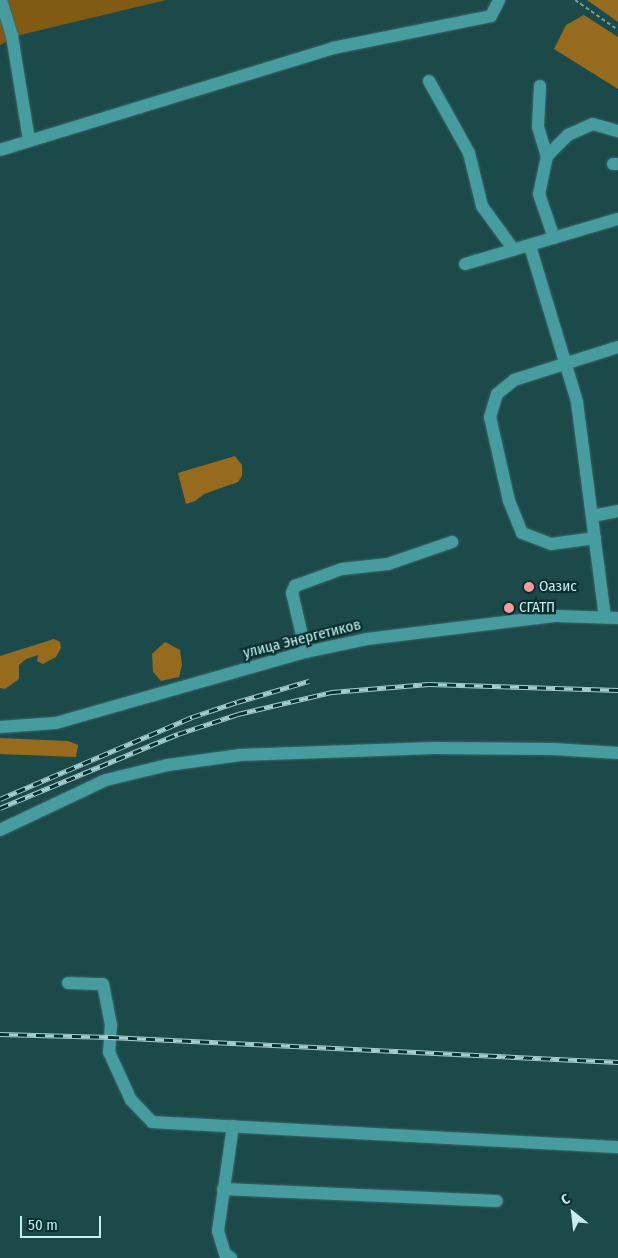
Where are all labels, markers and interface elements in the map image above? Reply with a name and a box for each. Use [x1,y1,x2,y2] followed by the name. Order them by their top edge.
[539,578,577,596] place label: Оазис
[523,581,535,593] marker: Оазис
[519,599,555,617] place label: СГАТП
[503,602,515,614] marker: СГАТП
[241,616,363,662] street label: улица Энергетиков
[548,1188,598,1238] north arrow
[558,1190,573,1209] text: С
[22,1206,104,1238] scale bar
[28,1216,58,1234] text: 50 m

